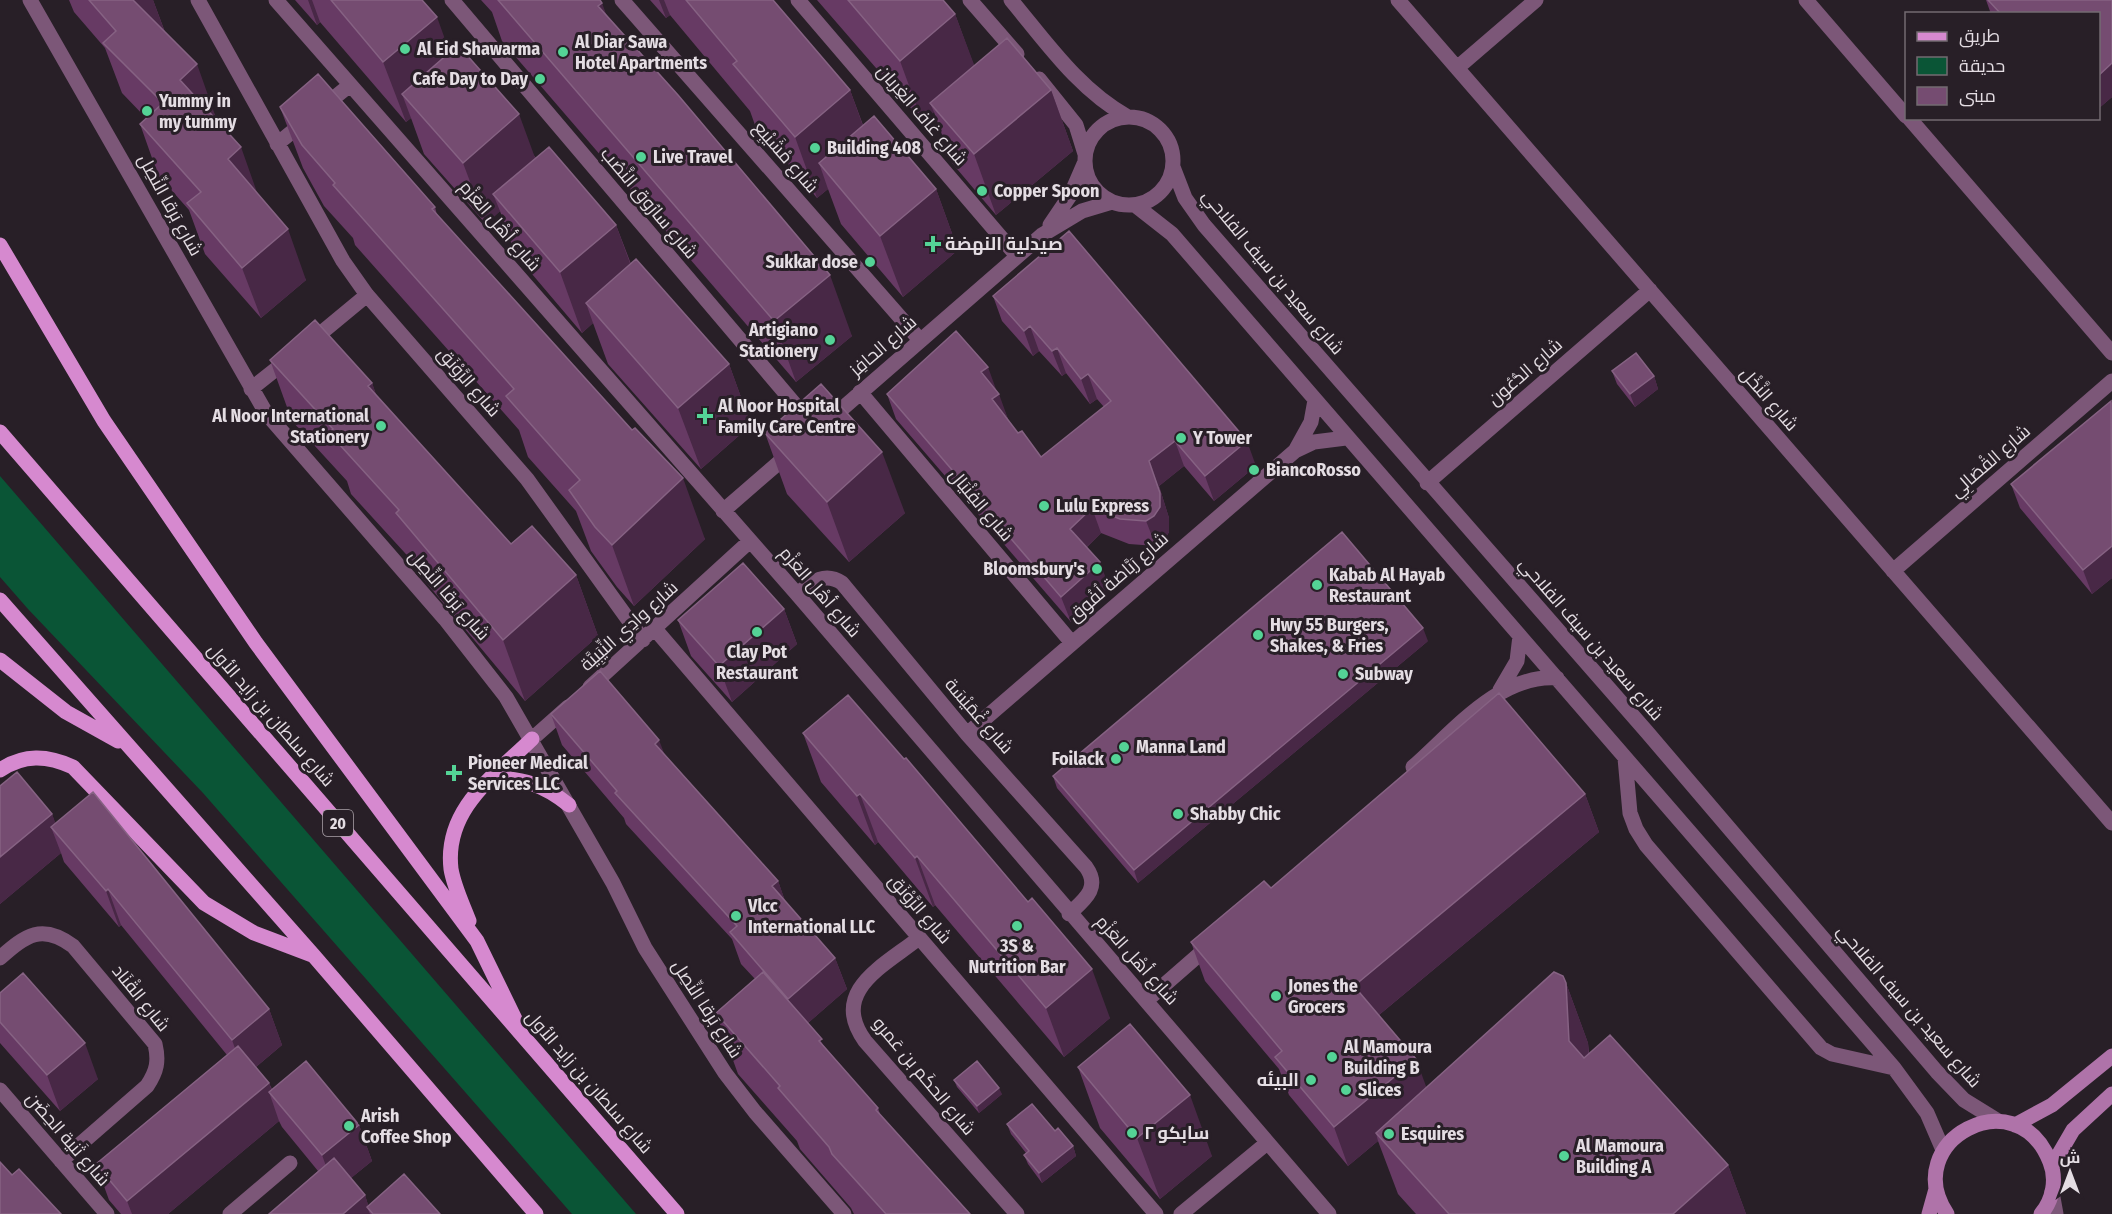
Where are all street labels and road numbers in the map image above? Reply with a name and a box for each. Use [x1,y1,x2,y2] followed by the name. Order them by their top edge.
[871,60,972,171] street label: شارع غاف الغِربان
[748,116,824,198] street label: شارع مْشَيْبِع
[595,142,702,264] street label: شارع سارُوق النَّصُب
[132,150,208,260] street label: شارع بَرقا النِّصِل
[454,176,545,277] street label: شارع أهْل العَزْم
[1195,185,1349,361] street label: شارع سعيد بن سيف الفلاحي
[844,311,922,382] street label: شارع الحافِز
[1483,334,1567,411] street label: شارع الدُّعُون
[432,343,505,422] street label: شارع الرَّوْنَق
[1734,362,1803,436] street label: شارع النَّخْل
[1945,420,2037,504] street label: شارع القْصَالِي
[943,464,1018,547] street label: شارع الفِنْيَال
[1063,527,1173,627] street label: شارع رَبَّاضة لُفُوق
[774,542,865,643] street label: شارع أهْل العَزْم
[403,544,496,645] street label: شارع بَرقا النِّصِل
[1512,553,1668,727] street label: شارع سعيد بن سيف الفلاحي
[574,575,685,678] street label: شارع وادِي النِّيَبِيَّة
[202,639,339,792] street label: شارع سلطان بن زايد الأول
[939,674,1018,759] street label: شارع غْمَيْسَة
[323,810,353,836] road number: 20
[883,870,956,949] street label: شارع الرَّوْنَق
[1090,911,1183,1010] street label: شارع أهْل العَزْم
[1830,920,1986,1094] street label: شارع سعيد بن سيف الفلاحي
[666,955,748,1063] street label: شارع بَرقا النِّصِل
[107,960,175,1037] street label: شارع القْنَاد
[520,1006,657,1159] street label: شارع سلطان بن زايد الأول
[867,1013,980,1140] street label: شارع الحكَم بن عَمرو
[21,1087,115,1191] street label: شارع ثَنية الحِضَن

